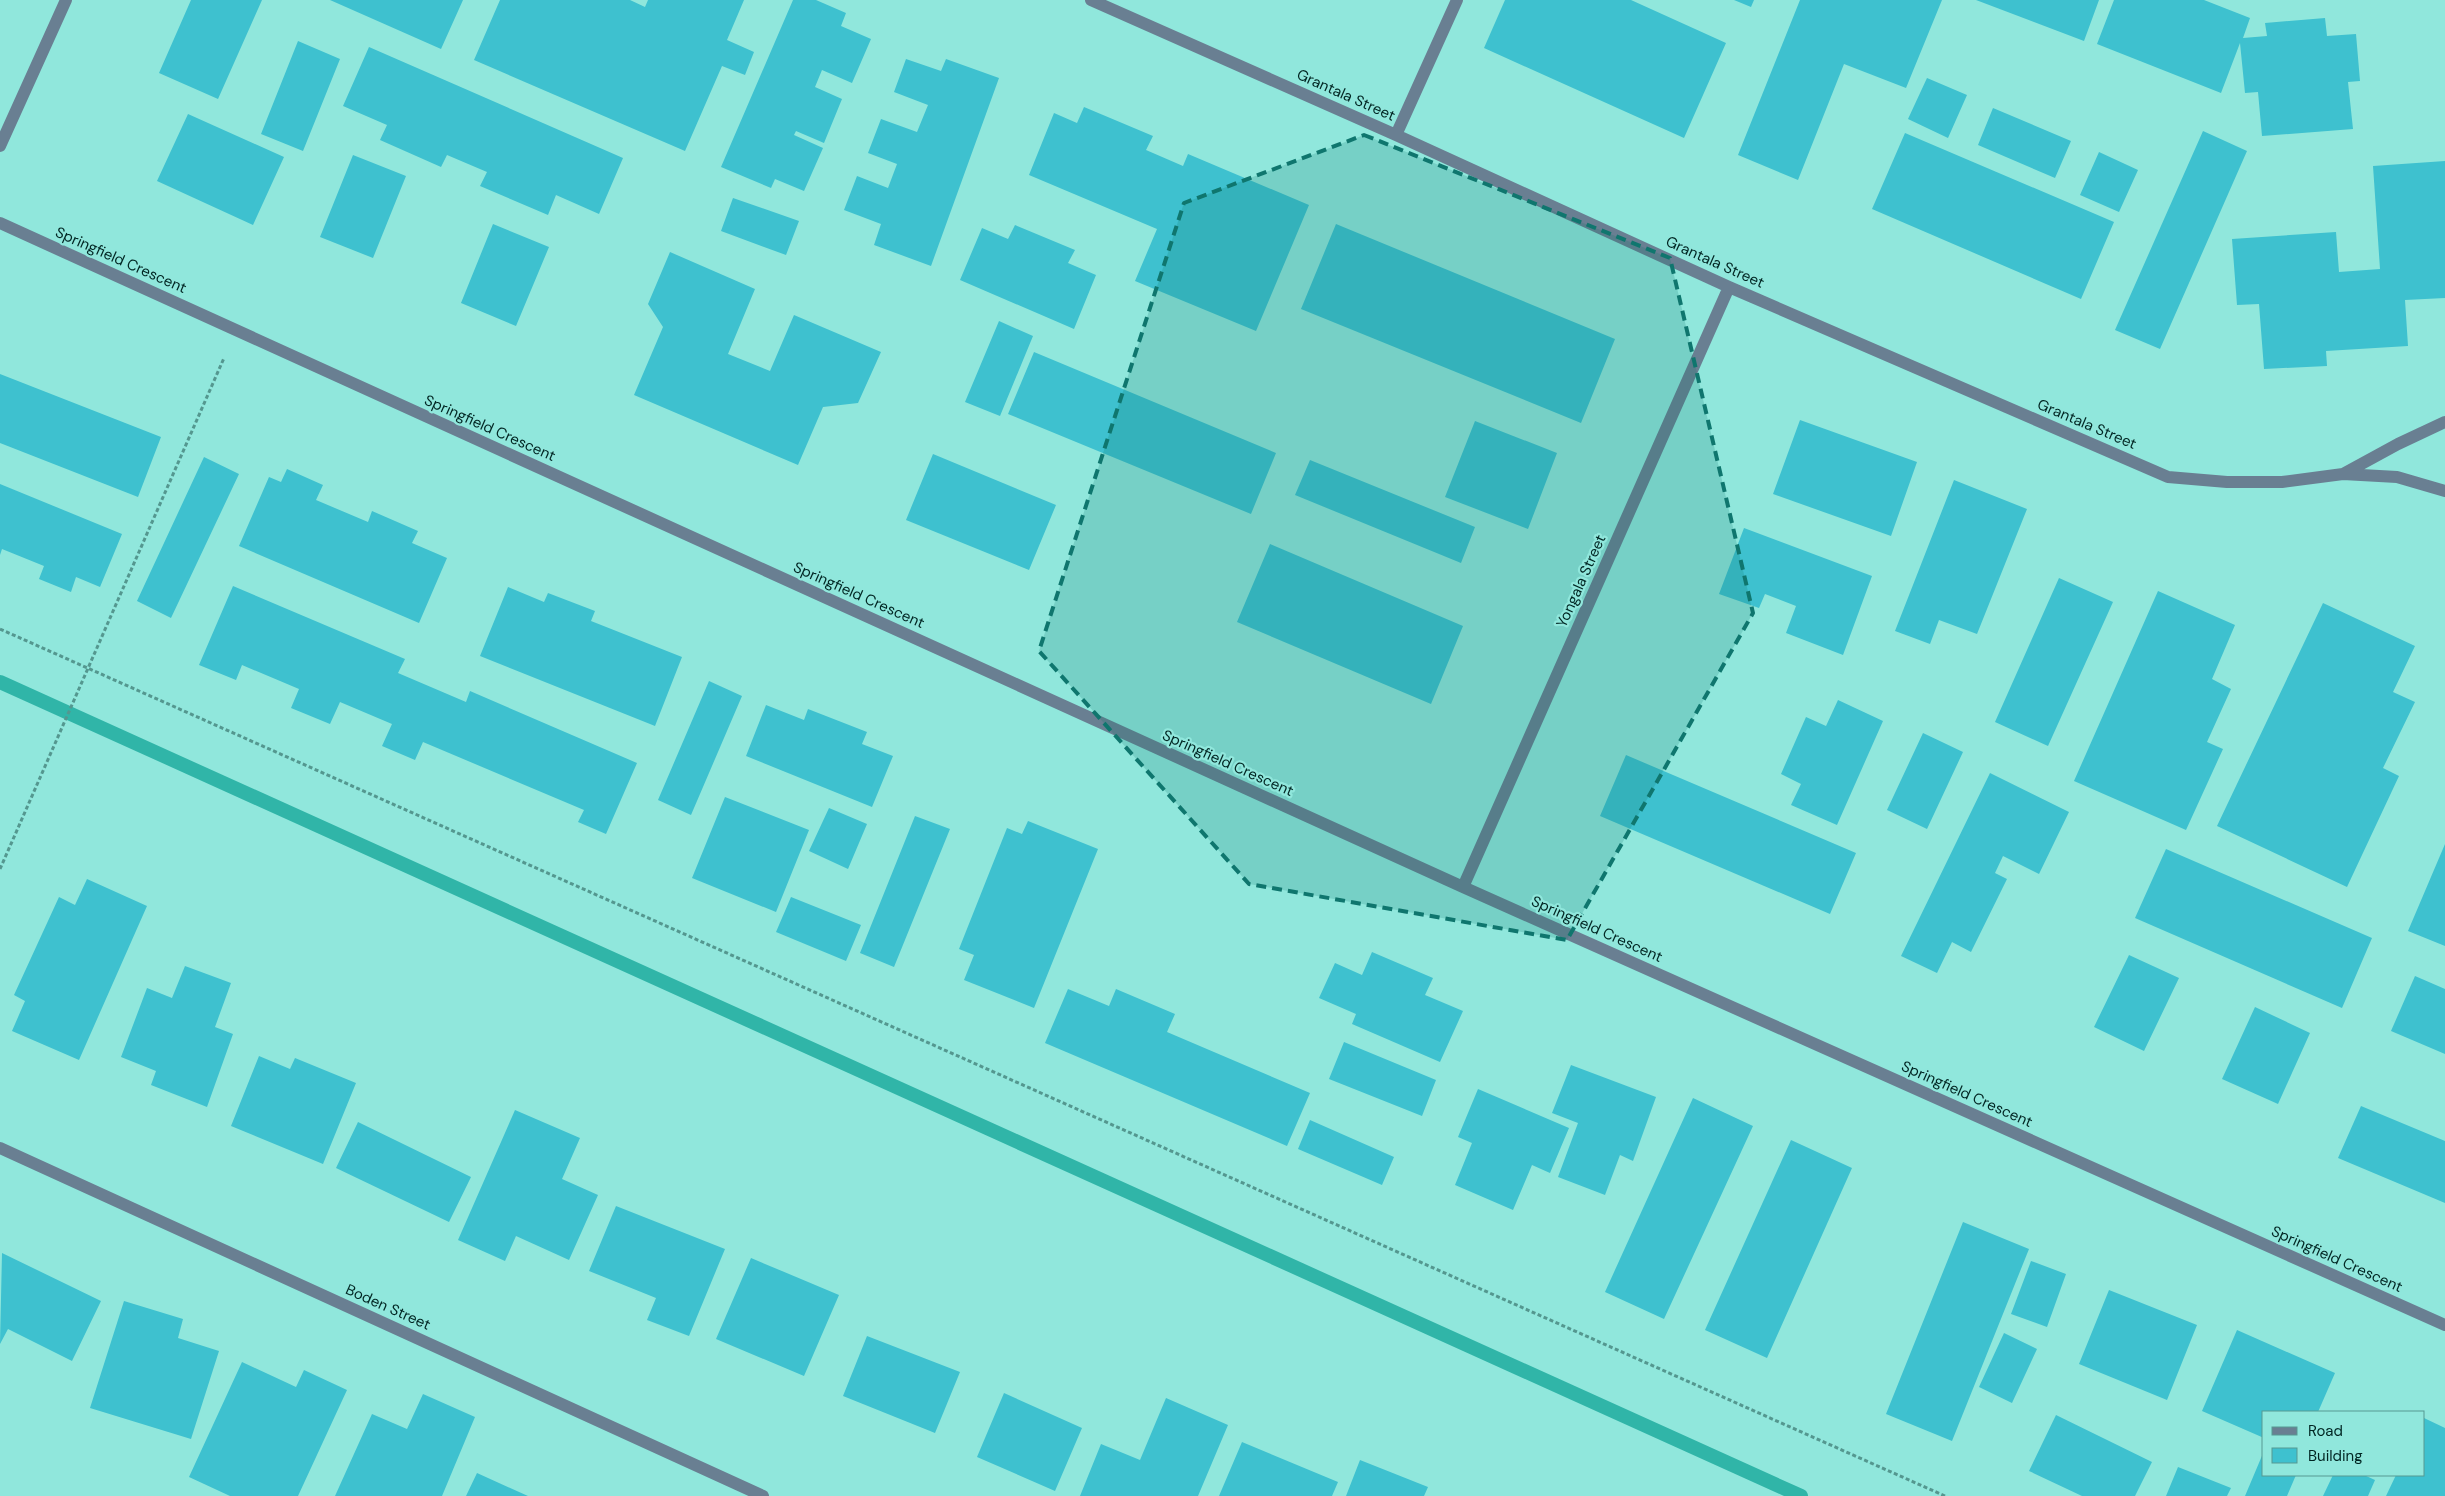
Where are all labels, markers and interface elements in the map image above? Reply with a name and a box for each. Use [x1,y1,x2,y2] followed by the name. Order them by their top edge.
[1294,64,1398,126] street label: Grantala Street
[52,222,190,298] street label: Springfield Crescent
[1663,231,1767,293] street label: Grantala Street
[421,390,559,466] street label: Springfield Crescent
[2034,394,2140,454] street label: Grantala Street
[1552,531,1610,630] street label: Yongala Street
[790,557,928,633] street label: Springfield Crescent
[1159,725,1297,801] street label: Springfield Crescent
[1528,891,1666,967] street label: Springfield Crescent
[1898,1056,2036,1132] street label: Springfield Crescent
[2268,1221,2406,1297] street label: Springfield Crescent
[342,1279,434,1335] street label: Boden Street
[2262,1411,2425,1476] legend
[2308,1421,2343,1441] text: Road
[2308,1446,2363,1466] text: Building

